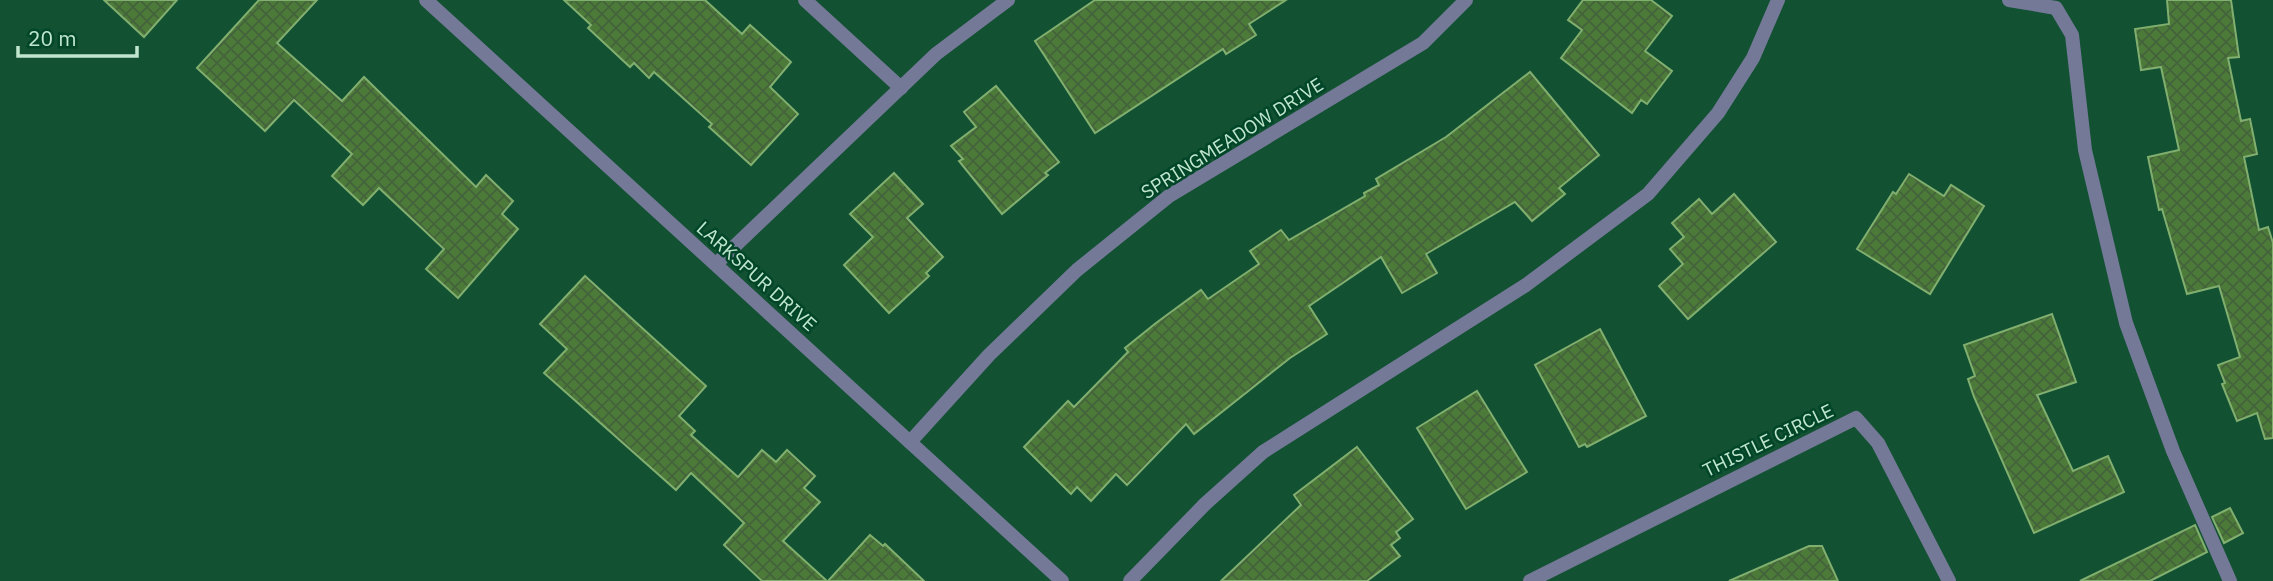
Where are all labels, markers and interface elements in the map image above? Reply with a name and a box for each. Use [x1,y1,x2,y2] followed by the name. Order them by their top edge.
[18,14,136,58] scale bar
[28,24,77,52] text: 20 m
[1136,72,1328,204] street label: SPRINGMEADOW DRIVE
[692,216,822,336] street label: LARKSPUR DRIVE
[1699,398,1837,482] street label: THISTLE CIRCLE

